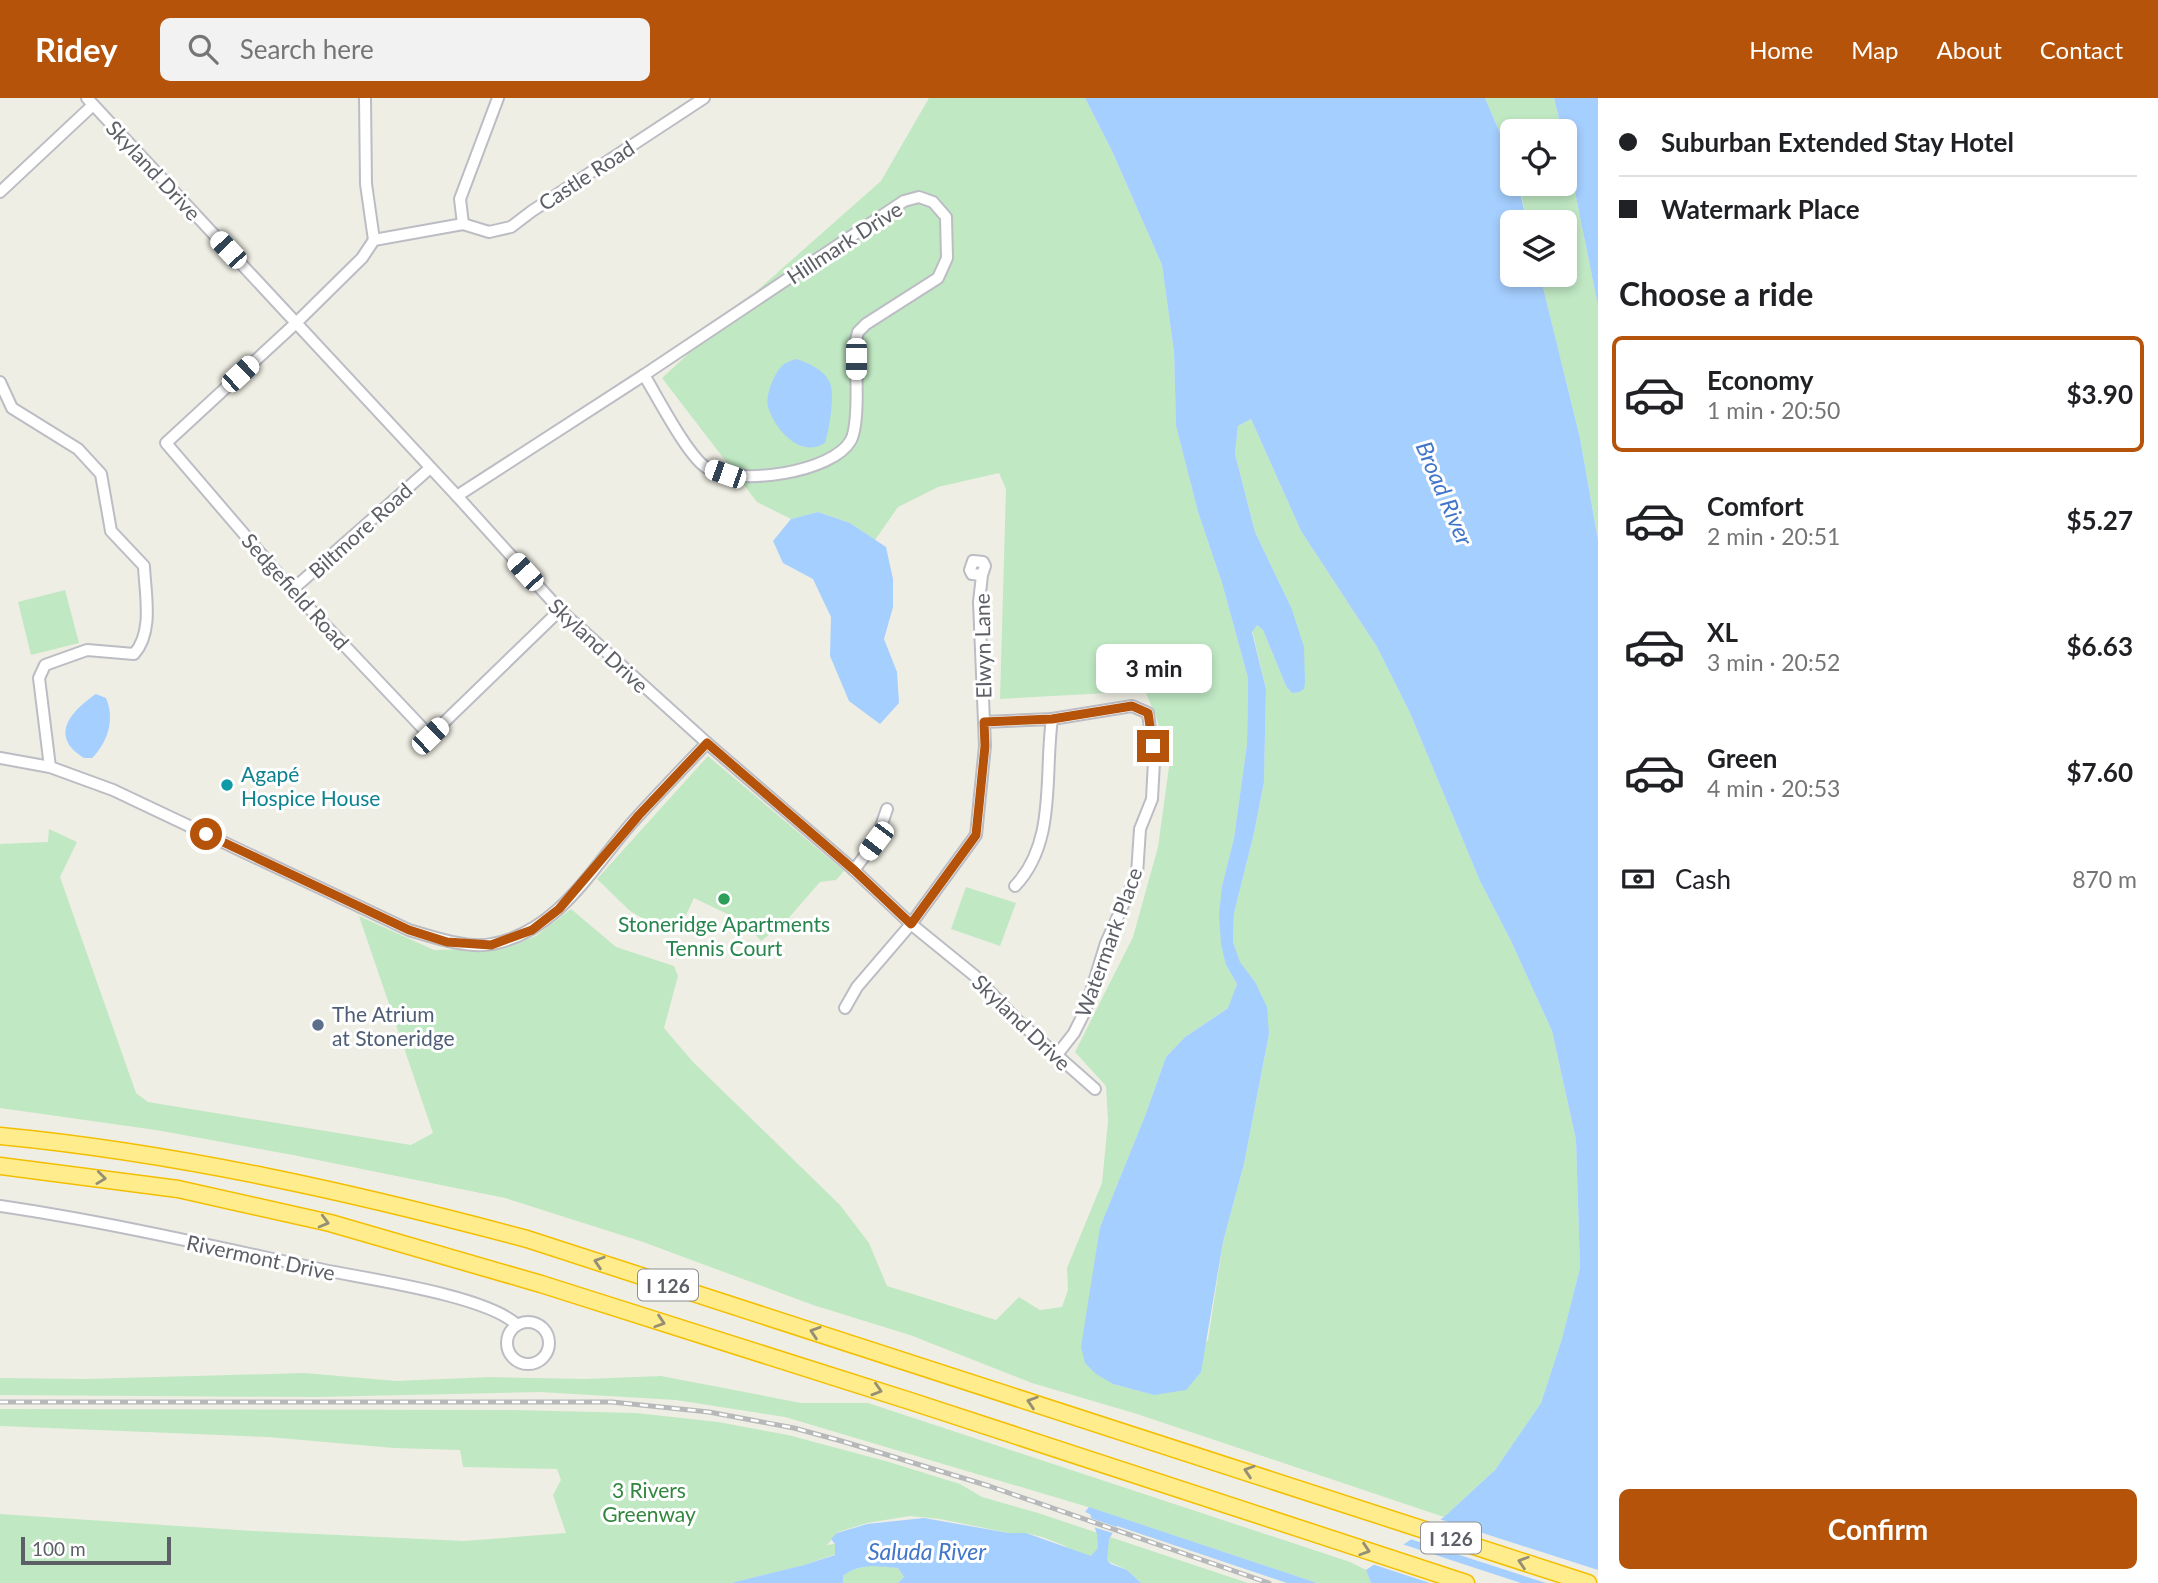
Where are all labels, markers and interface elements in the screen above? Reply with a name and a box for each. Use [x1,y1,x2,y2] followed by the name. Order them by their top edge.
[160,18,650,81] search box
[35,29,118,69] text: Ridey
[184,30,222,68] icon: search
[240,33,374,65] text: Search here
[1749,35,1813,64] text: Home
[1851,35,1899,64] text: Map
[1937,35,2002,64] text: About
[2040,35,2123,64] text: Contact
[102,115,206,225] street label: Skyland Drive
[1500,119,1577,287] map controls
[1500,119,1577,196] button: locate
[1661,126,2014,158] text: Suburban Extended Stay Hotel
[533,135,639,215] street label: Castle Road
[1661,193,1860,225] text: Watermark Place
[782,195,906,289] street label: Hillmark Drive
[1500,210,1577,287] button: layers
[206,227,251,273] car
[1619,274,1813,313] text: Choose a ride
[846,338,867,380] car
[218,352,263,396] car
[1623,363,1686,426] icon: car
[1707,364,1813,396] text: Economy
[2067,378,2133,410] text: $3.90
[1707,396,1840,424] text: 1 min · 20:50
[1411,437,1480,550] water label: Broad River
[702,457,749,491] car
[303,477,417,583] street label: Biltmore Road
[1623,489,1686,552] icon: car
[1707,490,1804,522] text: Comfort
[2067,504,2133,536] text: $5.27
[1707,522,1840,550] text: 2 min · 20:51
[237,528,355,654] street label: Sedgefield Road
[504,549,547,595] car
[544,593,654,697] street label: Skyland Drive
[969,593,995,699] street label: Elwyn Lane
[1623,615,1686,678] icon: car
[1707,616,1738,648] text: XL
[2067,630,2133,662] text: $6.63
[1095,644,1211,694] callout: 3 min
[1707,648,1840,676] text: 3 min · 20:52
[1125,654,1183,682] text: 3 min
[408,714,453,758] car
[1137,730,1169,762] route end
[1623,741,1686,804] icon: car
[1707,742,1777,774] text: Green
[2067,756,2133,788] text: $7.60
[241,761,380,810] place label: Agapé Hospice House
[1707,774,1840,802] text: 4 min · 20:53
[219,777,235,793] marker: Agapé Hospice House
[190,818,222,850] route start
[855,818,898,864] car
[1619,860,1657,898] icon: cash
[1675,863,1731,895] text: Cash
[1069,864,1147,1020] street label: Watermark Place
[2072,865,2137,893] text: 870 m
[716,891,732,907] marker: Stoneridge Apartments Tennis Court
[618,911,830,960] place label: Stoneridge Apartments Tennis Court
[968,969,1076,1075] street label: Skyland Drive
[332,1001,455,1050] place label: The Atrium at Stoneridge
[310,1017,326,1033] marker: The Atrium at Stoneridge
[95,1170,107,1185] one-way arrow
[318,1214,330,1228] one-way arrow
[185,1229,337,1285] street label: Rivermont Drive
[593,1256,605,1271] one-way arrow
[638,1270,698,1301] road number: I 126
[653,1313,665,1328] one-way arrow
[810,1326,822,1340] one-way arrow
[870,1382,882,1397] one-way arrow
[1026,1395,1038,1410] one-way arrow
[1243,1465,1255,1480] one-way arrow
[602,1477,696,1526] park label: 3 Rivers Greenway
[1619,1489,2137,1569] button: Confirm
[1421,1522,1481,1554] road number: I 126
[21,1534,172,1566] scale bar
[32,1537,86,1560] text: 100 m
[868,1537,987,1565] water label: Saluda River
[1358,1542,1370,1557] one-way arrow
[1518,1555,1530,1570] one-way arrow

